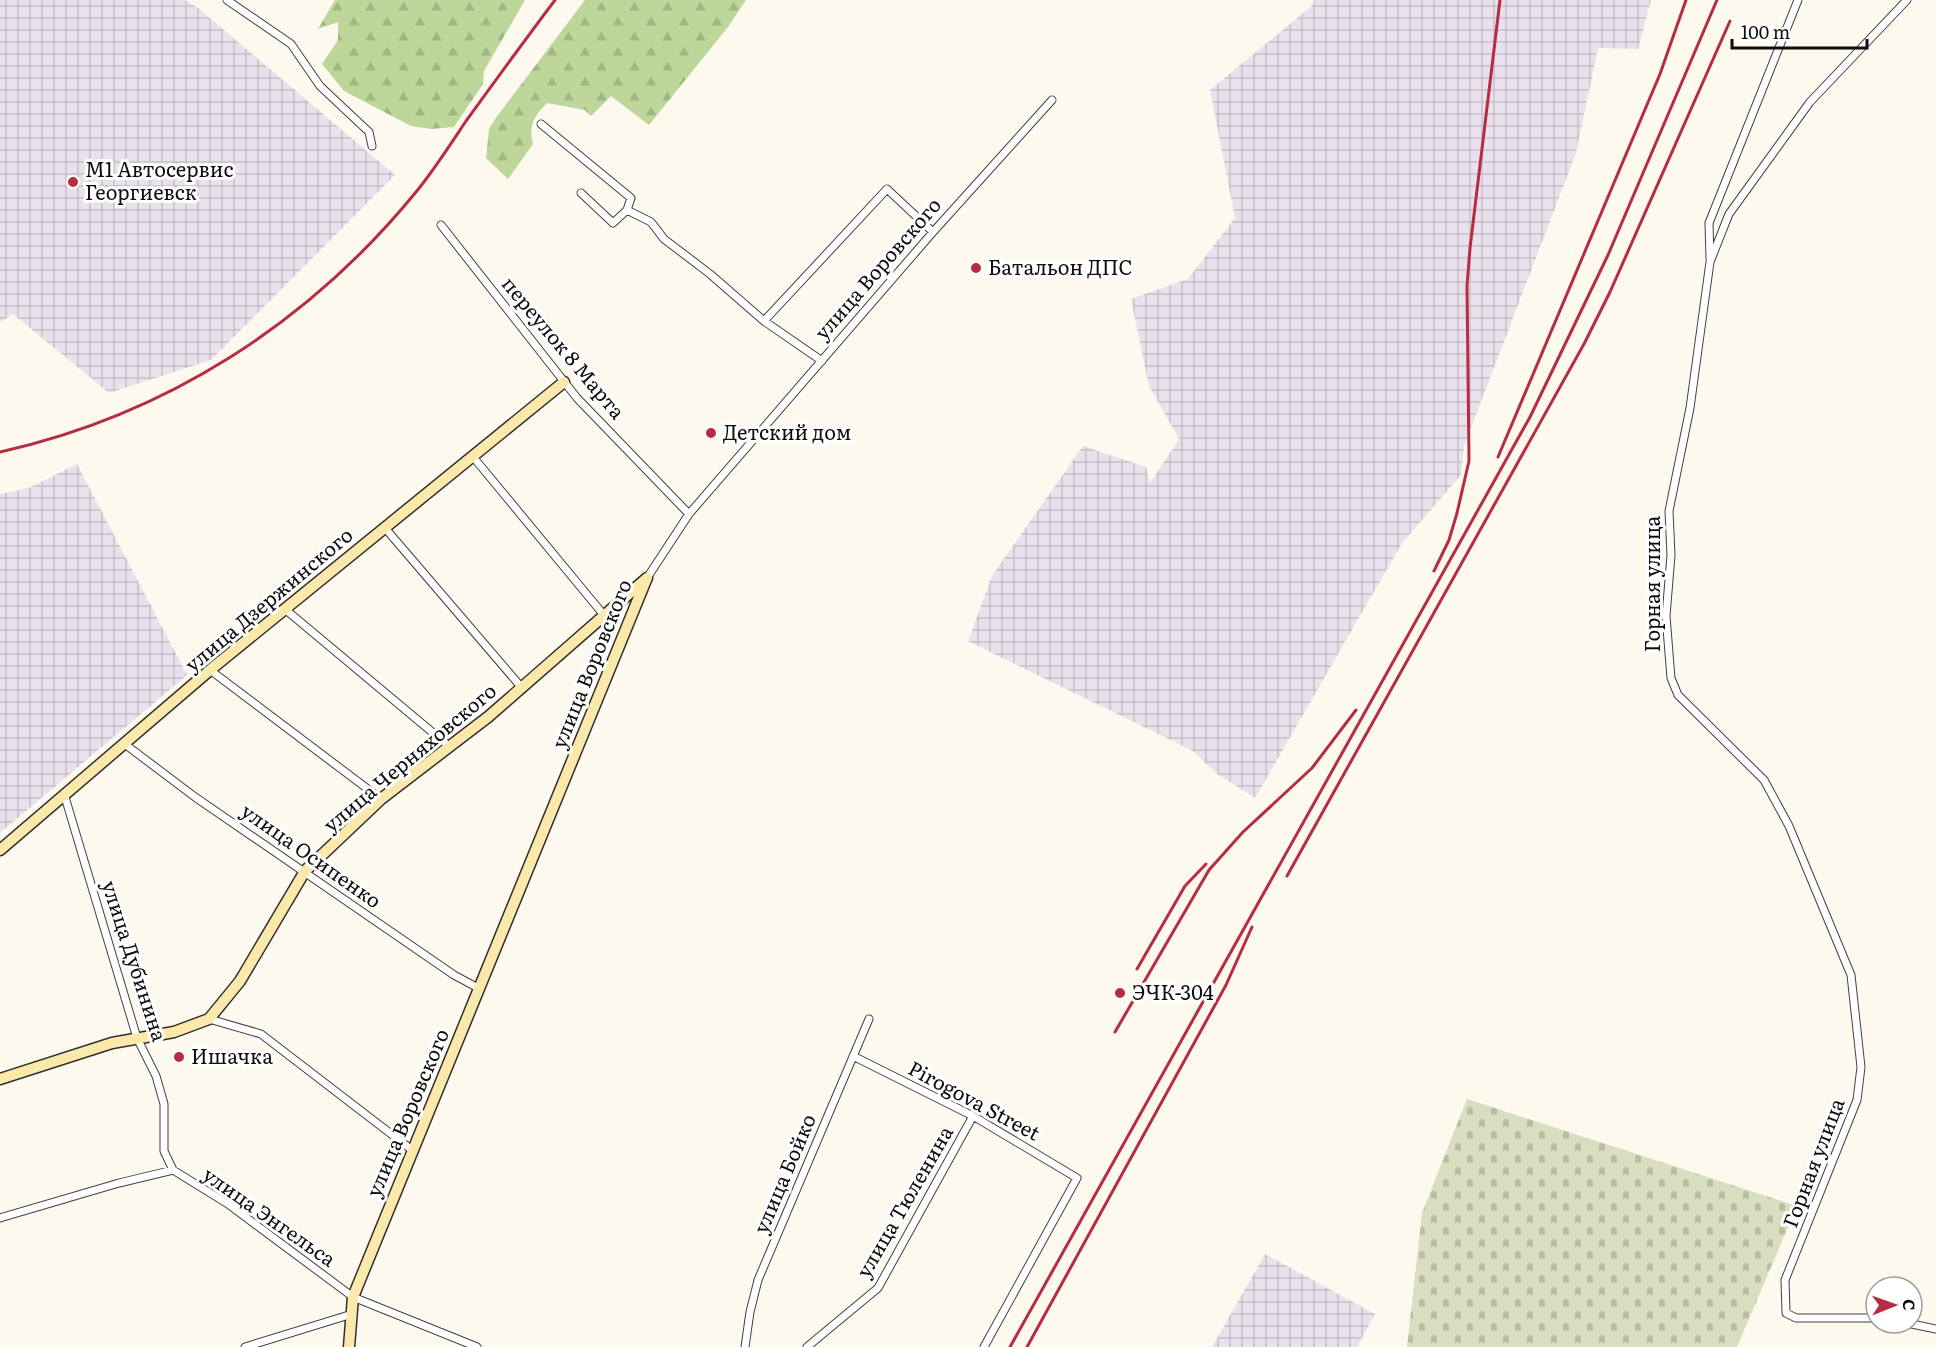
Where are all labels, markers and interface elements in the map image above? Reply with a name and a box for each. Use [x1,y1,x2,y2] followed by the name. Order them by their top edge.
[1732,12,1867,50] scale bar
[1741,18,1790,45] text: 100 m
[85,153,233,206] place label: М1 Автосервис Георгиевск
[66,175,80,189] marker: М1 Автосервис Георгиевск
[806,190,947,346] street label: улица Воровского
[988,251,1132,281] place label: Батальон ДПС
[969,261,983,275] marker: Батальон ДПС
[496,269,633,425] street label: переулок 8 Марта
[723,416,851,446] place label: Детский дом
[704,426,718,440] marker: Детский дом
[1636,516,1666,652] street label: Горная улица
[177,519,358,678] street label: улица Дзержинского
[542,574,638,752] street label: улица Воровского
[316,675,502,838] street label: улица Черняховского
[236,795,388,914] street label: улица Осипенко
[96,876,176,1045] street label: улица Дубинина
[1132,976,1214,1006] place label: ЭЧК-304
[1113,986,1127,1000] marker: ЭЧК-304
[357,1023,455,1201] street label: улица Воровского
[191,1040,273,1070] place label: Ишачка
[172,1050,186,1064] marker: Ишачка
[904,1052,1046,1147] street label: Pirogova Street
[1774,1093,1851,1231] street label: Горная улица
[744,1109,822,1238] street label: улица Бойко
[848,1119,959,1283] street label: улица Тюленина
[197,1158,343,1273] street label: улица Энгельса
[1864,1275,1924,1335] north arrow
[1898,1299,1922,1311] text: С

